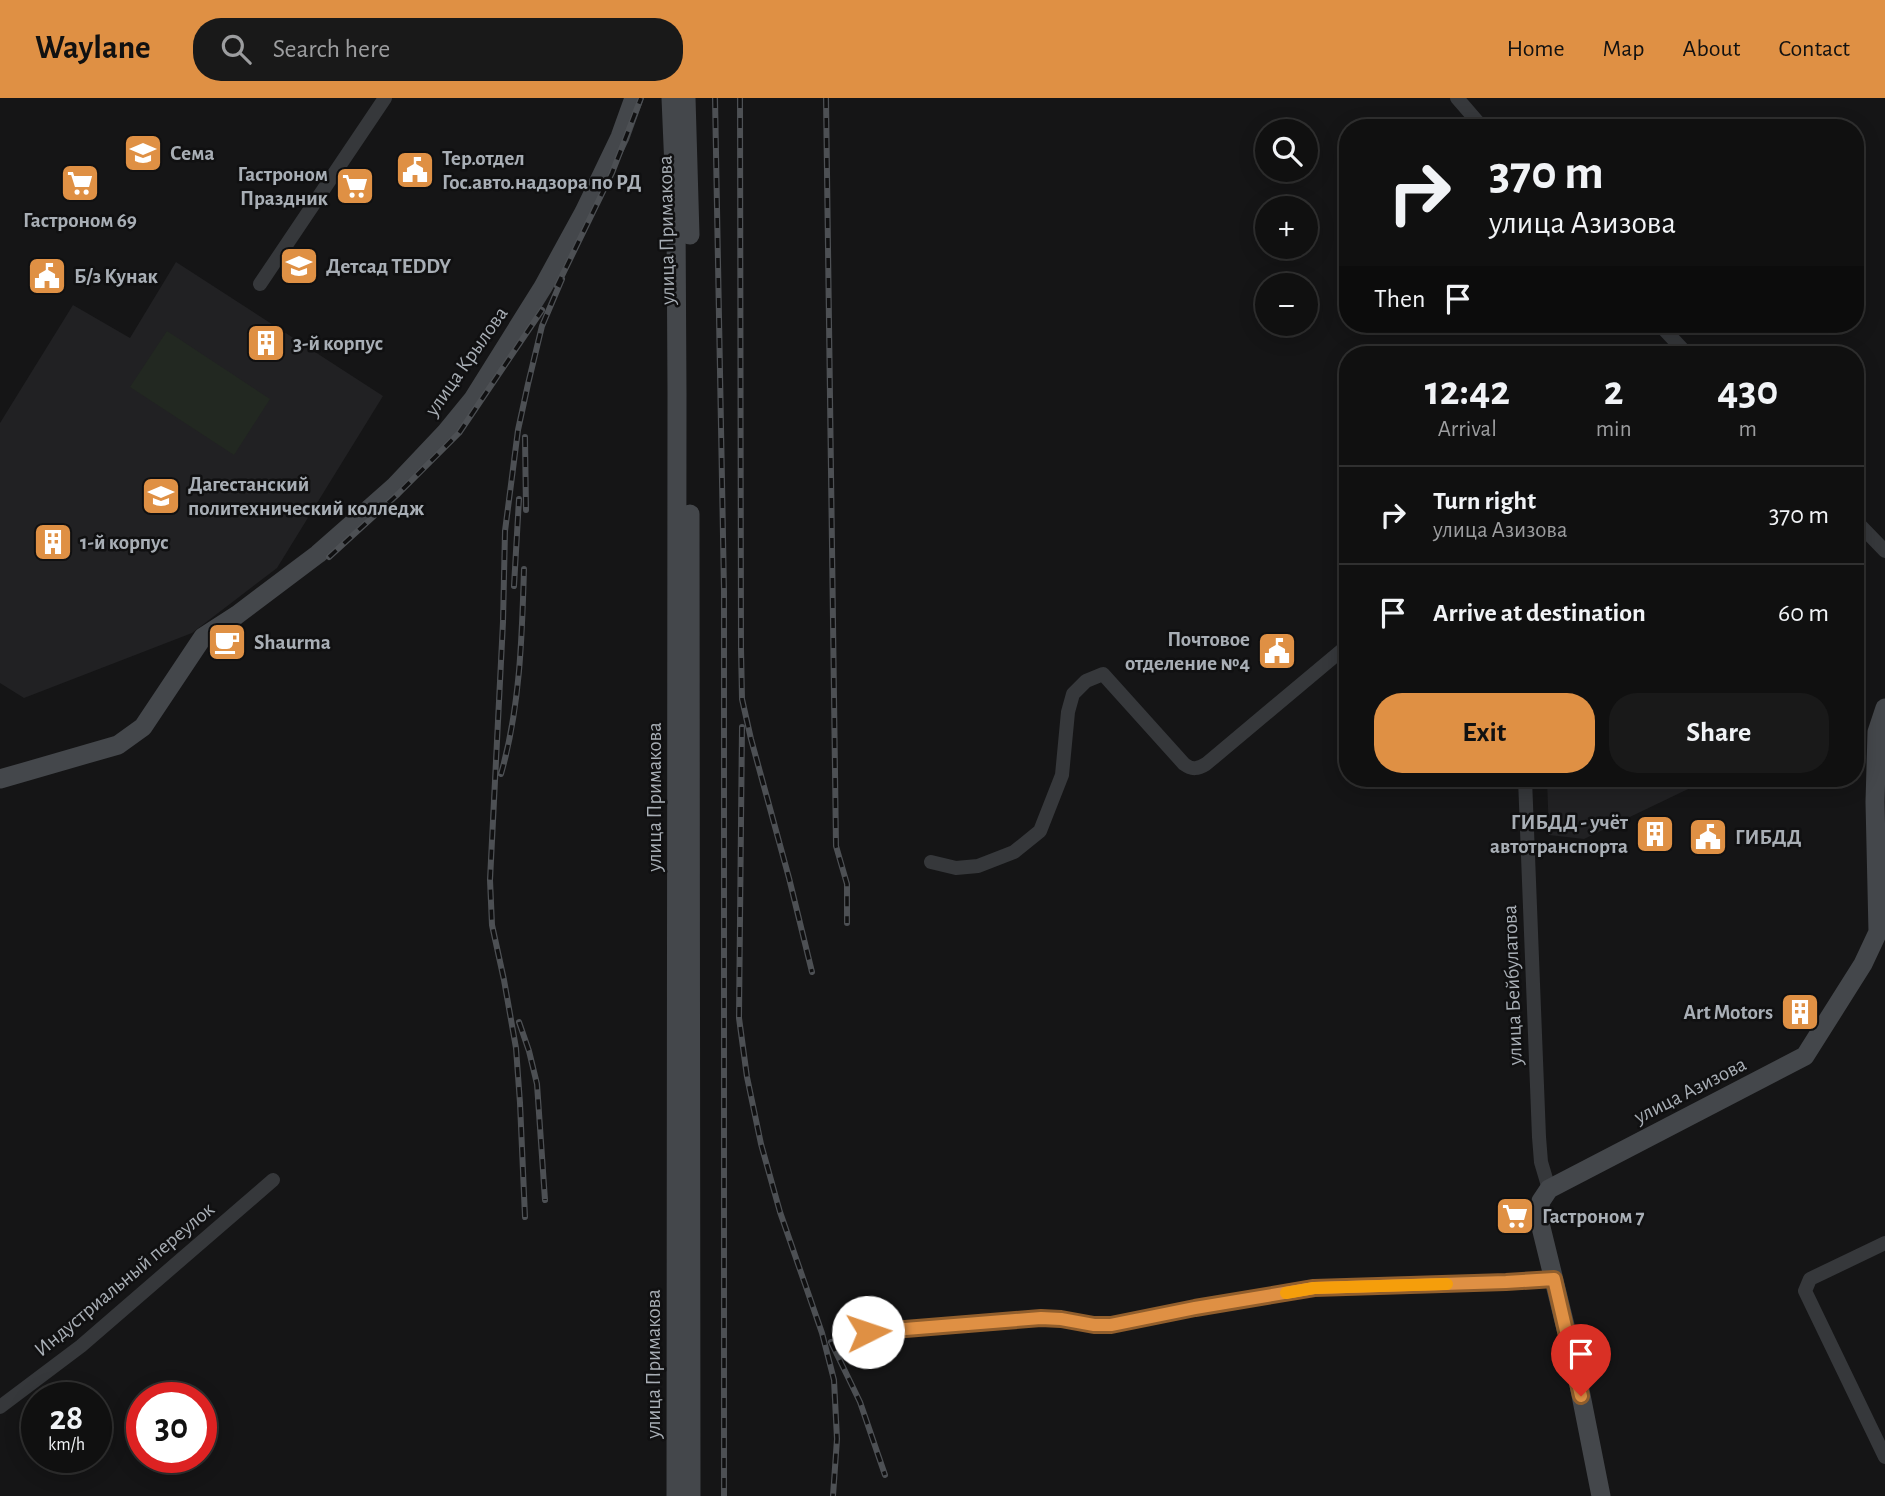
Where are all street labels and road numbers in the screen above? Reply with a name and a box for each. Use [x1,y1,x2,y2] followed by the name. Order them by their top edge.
[655,155,678,306] street label: улица Примакова
[421,303,512,421] street label: улица Крылова
[644,722,665,873] street label: улица Примакова
[1499,904,1526,1067] street label: улица Бейбулатова
[1630,1053,1750,1128] street label: улица Азизова
[30,1198,219,1361] street label: Индустриальный переулок
[643,1289,664,1440] street label: улица Примакова

